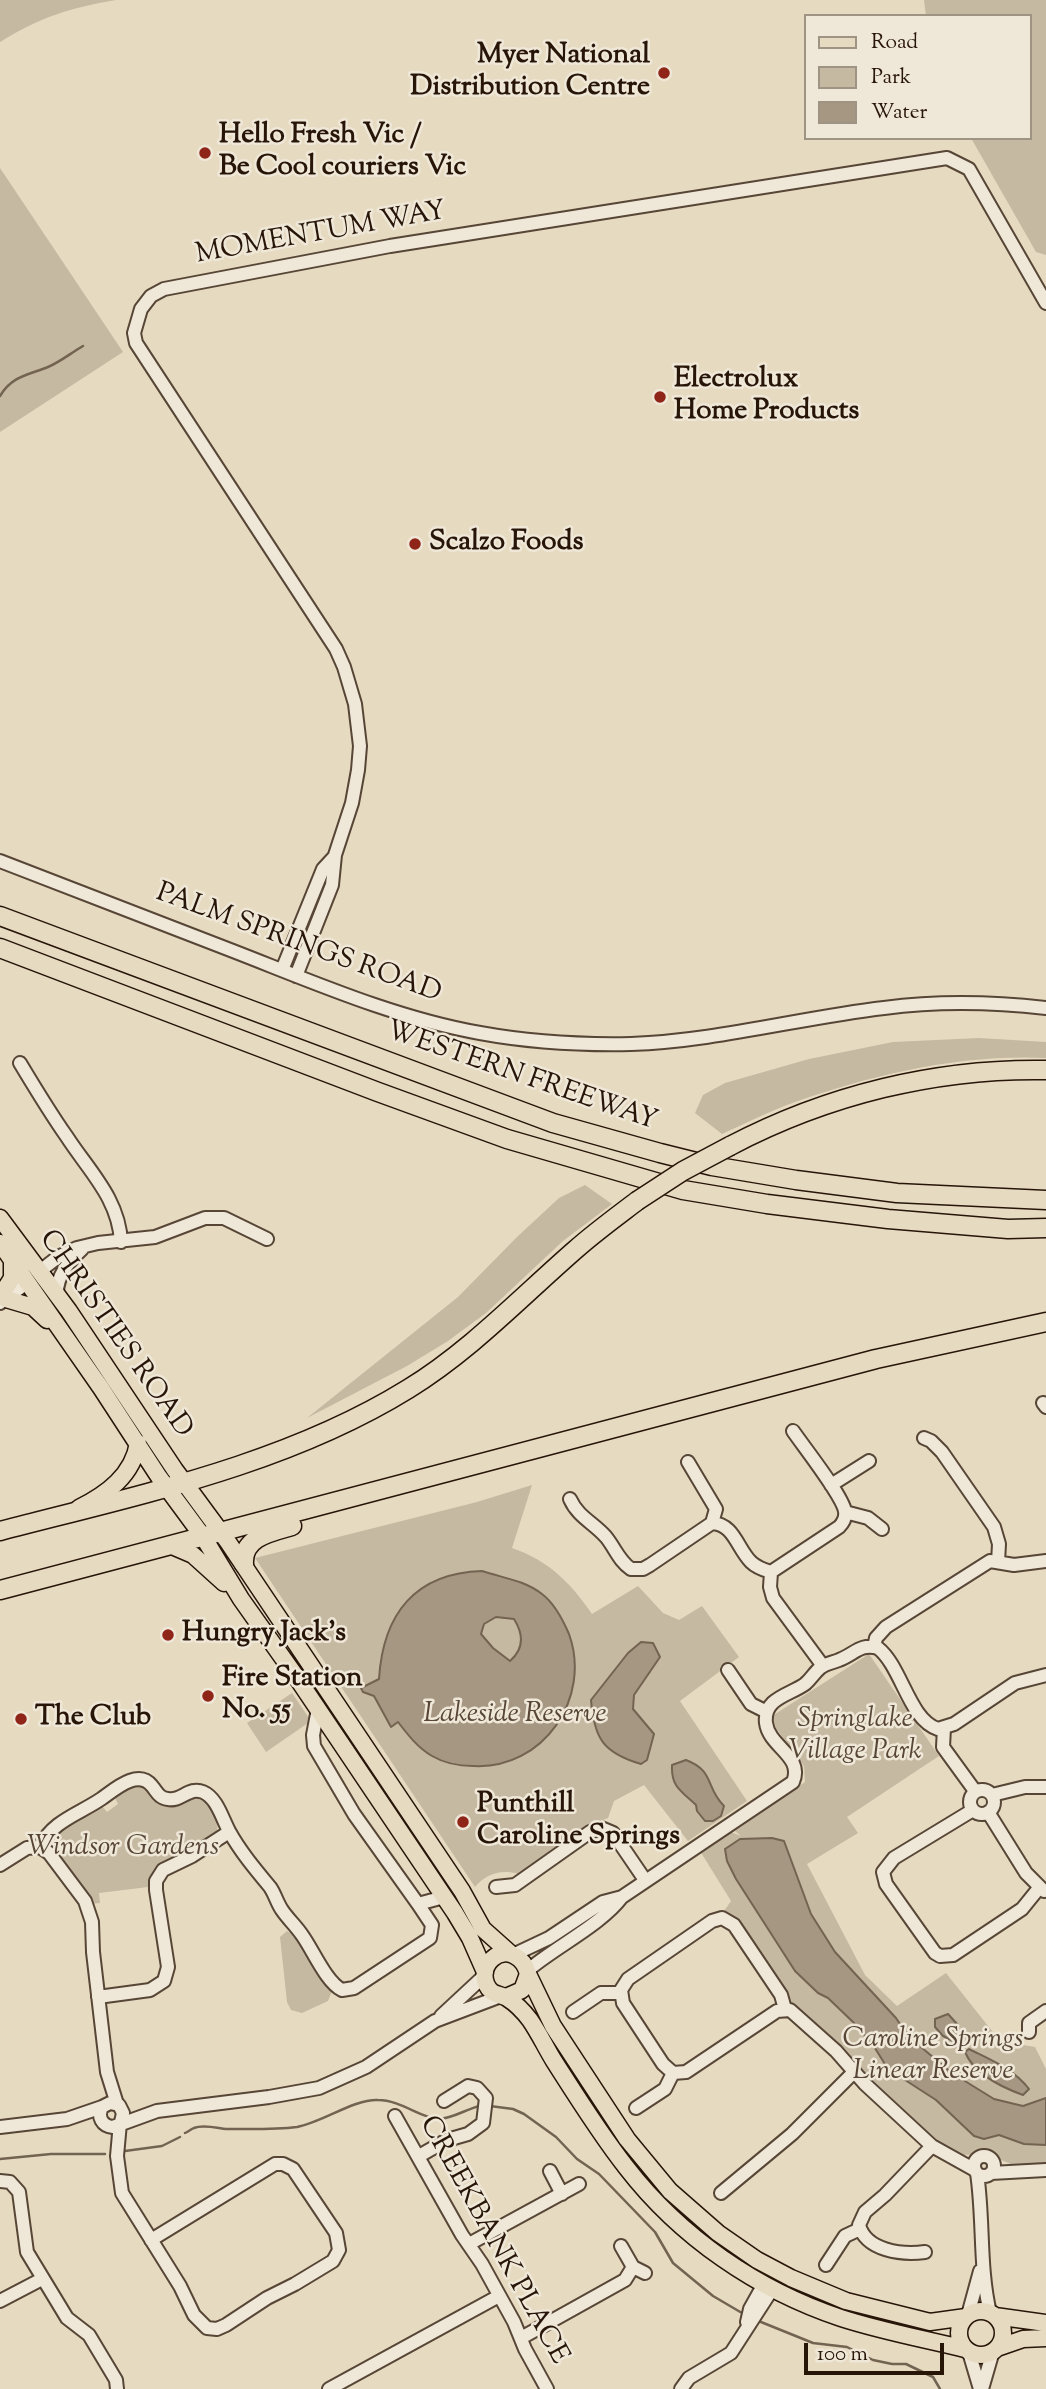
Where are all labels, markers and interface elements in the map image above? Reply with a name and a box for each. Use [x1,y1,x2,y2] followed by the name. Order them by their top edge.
[804,14,1032,140] legend
[871,28,918,58] text: Road
[410,40,650,106] place label: Myer National Distribution Centre
[871,63,911,93] text: Park
[656,65,672,81] marker: Myer National Distribution Centre
[871,98,927,128] text: Water
[219,120,466,186] place label: Hello Fresh Vic / Be Cool couriers Vic
[197,145,213,161] marker: Hello Fresh Vic / Be Cool couriers Vic
[193,196,449,274] street label: MOMENTUM WAY
[674,364,859,430] place label: Electrolux Home Products
[652,389,668,405] marker: Electrolux Home Products
[429,527,583,561] place label: Scalzo Foods
[407,536,423,552] marker: Scalzo Foods
[151,878,445,1012] street label: PALM SPRINGS ROAD
[381,1016,661,1140] street label: WESTERN FREEWAY
[30,1225,198,1445] street label: CHRISTIES ROAD
[182,1618,346,1652] place label: Hungry Jack's
[160,1627,176,1643] marker: Hungry Jack's
[222,1663,363,1729] place label: Fire Station No. 55
[200,1688,216,1704] marker: Fire Station No. 55
[423,1699,607,1733] park label: Lakeside Reserve
[35,1702,151,1736] place label: The Club
[789,1704,921,1770] park label: Springlake Village Park
[13,1711,29,1727] marker: The Club
[477,1789,680,1855] place label: Punthill Caroline Springs
[455,1814,471,1830] marker: Punthill Caroline Springs
[27,1832,219,1866] park label: Windsor Gardens
[843,2024,1023,2090] park label: Caroline Springs Linear Reserve
[410,2111,574,2371] street label: CREEKBANK PLACE
[808,2330,948,2374] scale bar
[817,2340,868,2370] text: 100 m

